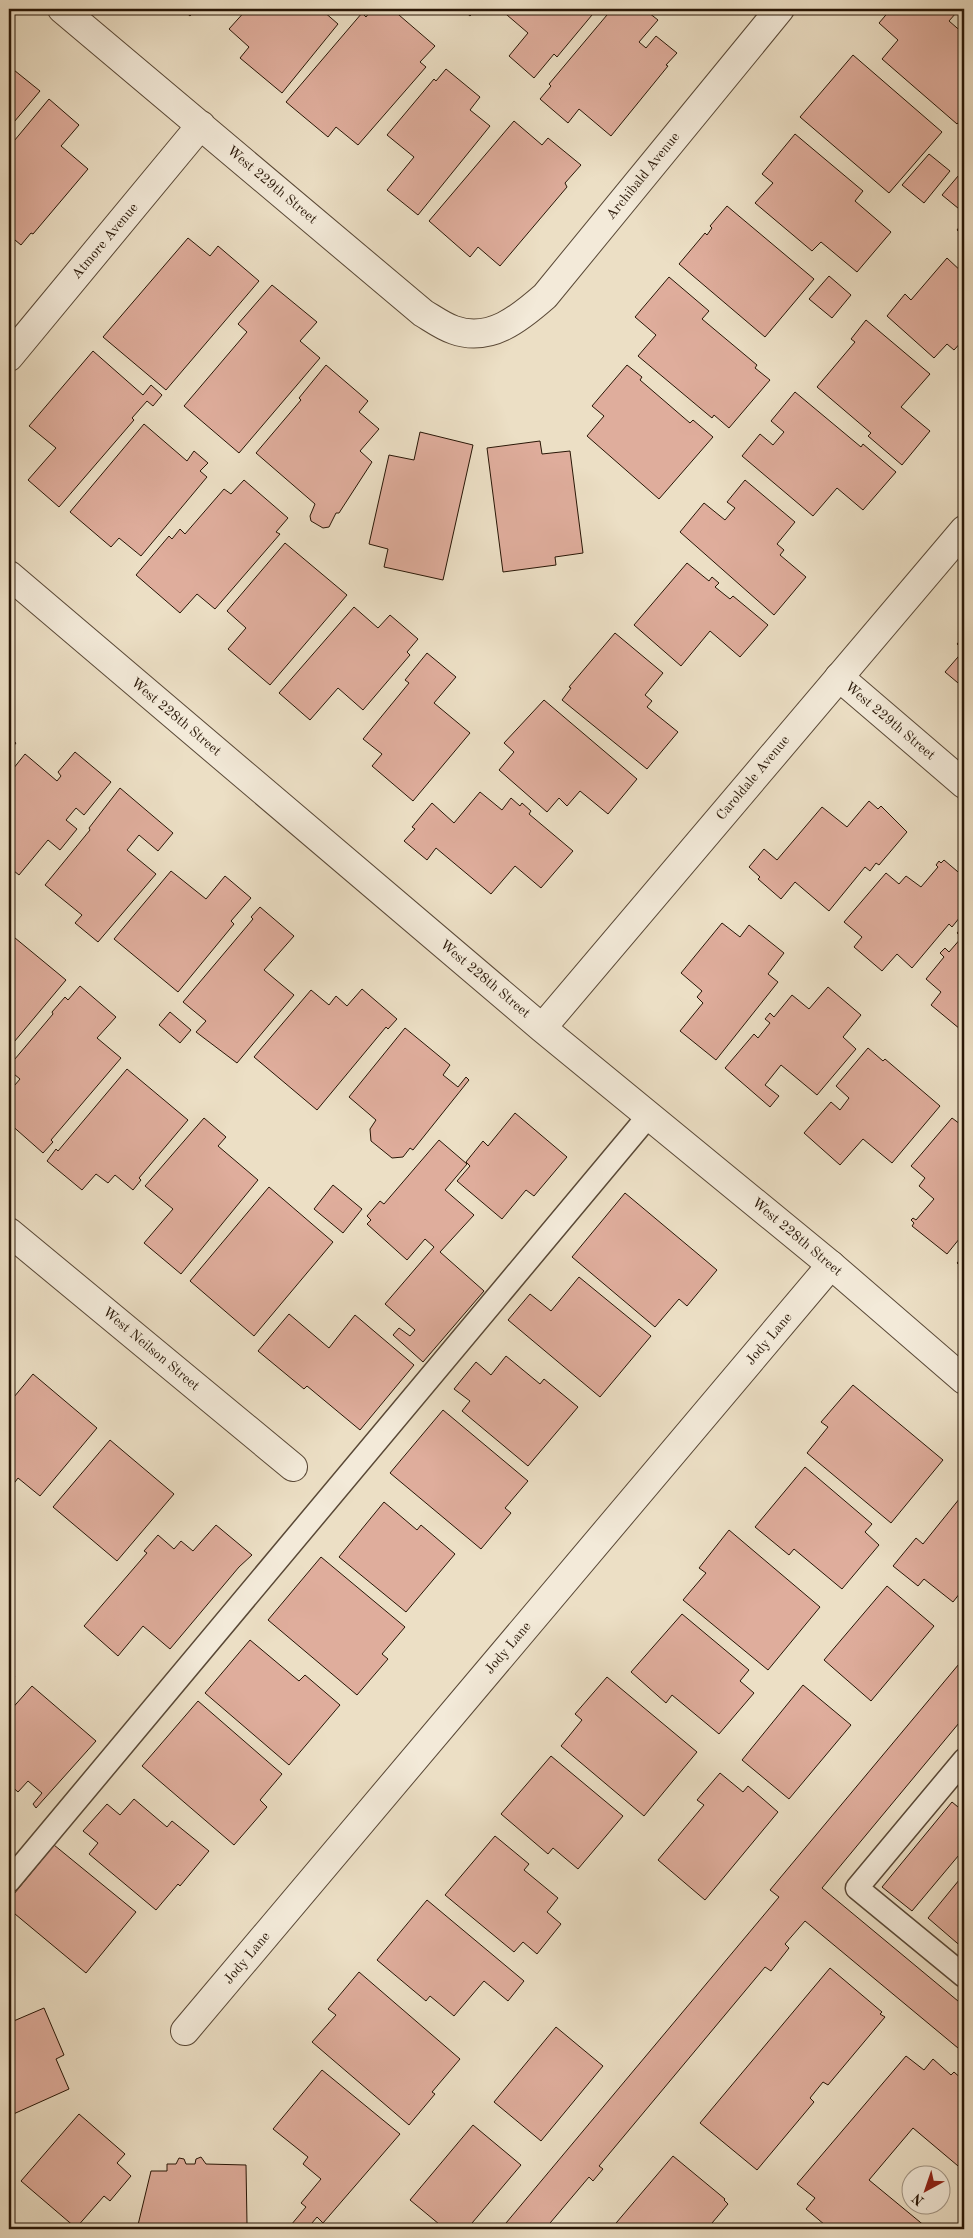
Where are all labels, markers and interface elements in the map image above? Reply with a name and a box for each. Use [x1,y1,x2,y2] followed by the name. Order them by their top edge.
[604,130,682,222] street label: Archibald Avenue
[224,143,320,227] street label: West 229th Street
[69,200,141,282] street label: Atmore Avenue
[128,675,224,759] street label: West 228th Street
[842,679,938,763] street label: West 229th Street
[714,733,792,823] street label: Caroldale Avenue
[437,937,533,1021] street label: West 228th Street
[749,1195,845,1279] street label: West 228th Street
[100,1305,202,1393] street label: West Neilson Street
[743,1310,795,1368] street label: Jody Lane
[482,1619,534,1677] street label: Jody Lane
[221,1929,273,1987] street label: Jody Lane
[900,2166,950,2216] north arrow
[909,2190,927,2208] text: N

